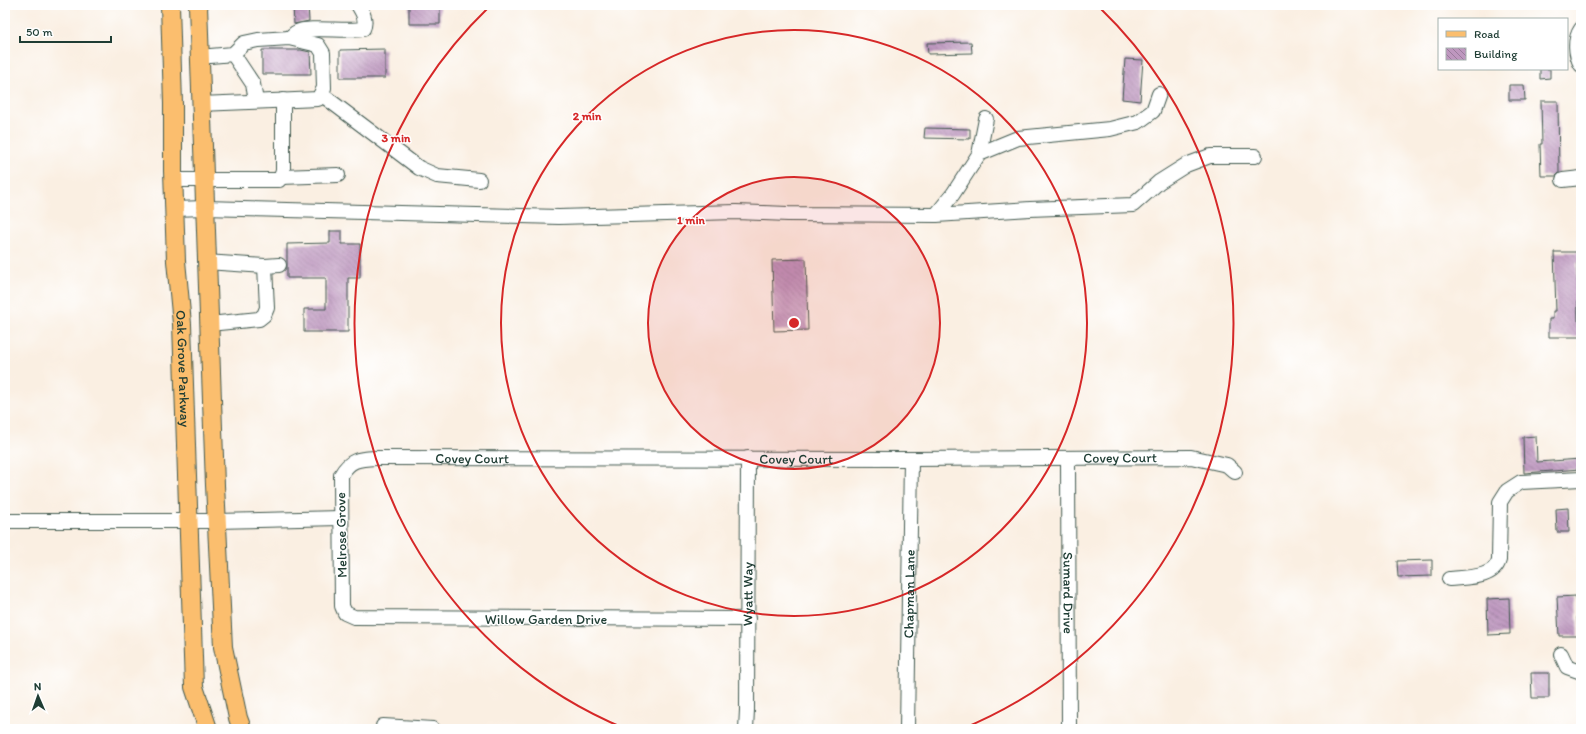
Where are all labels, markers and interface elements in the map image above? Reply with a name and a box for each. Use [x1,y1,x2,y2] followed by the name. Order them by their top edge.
[20,18,111,44] scale bar
[1438,18,1568,70] legend
[26,25,52,39] text: 50 m
[1474,27,1500,41] text: Road
[1474,47,1518,61] text: Building
[573,109,602,123] text: 2 min
[382,131,411,145] text: 3 min
[677,213,706,227] text: 1 min
[172,309,193,428] street label: Oak Grove Parkway
[787,316,801,330] centre of rings
[1083,449,1157,467] street label: Covey Court
[435,450,509,467] street label: Covey Court
[759,451,833,468] street label: Covey Court
[332,492,351,578] street label: Melrose Grove
[900,549,919,639] street label: Chapman Lane
[1059,552,1077,634] street label: Sumard Drive
[739,561,757,626] street label: Wyatt Way
[485,611,608,628] street label: Willow Garden Drive
[18,676,58,716] north arrow
[34,680,42,693] text: N

